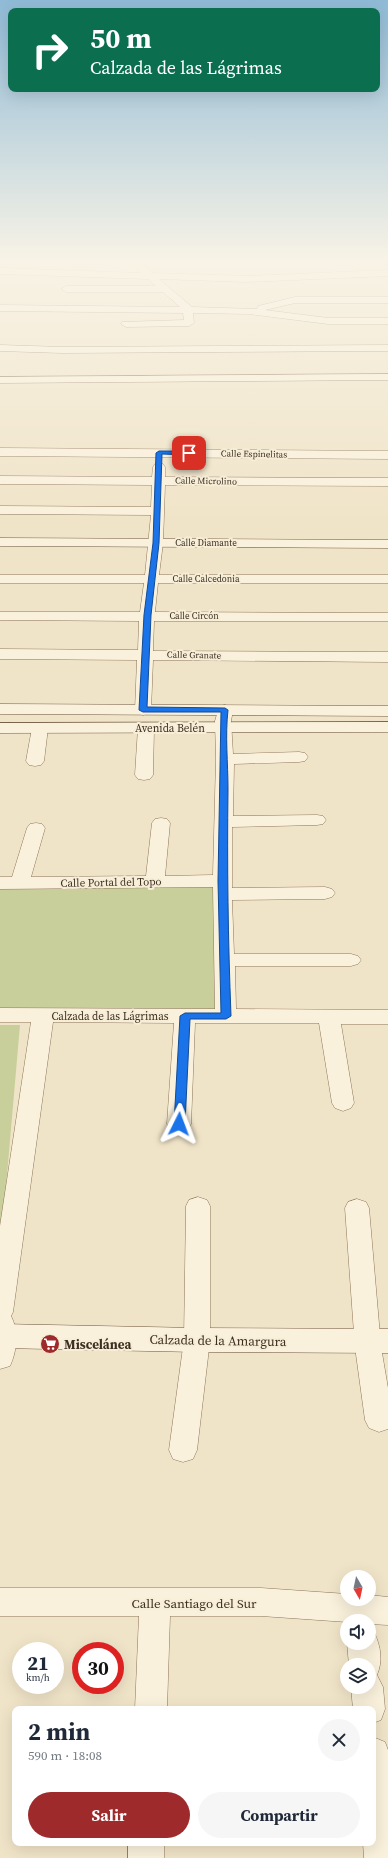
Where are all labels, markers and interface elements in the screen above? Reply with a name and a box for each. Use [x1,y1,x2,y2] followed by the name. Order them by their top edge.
[90,19,152,57] text: 50 m
[24,24,76,76] icon: right
[90,55,282,80] text: Calzada de las Lágrimas
[172,436,206,470] pin
[178,442,200,464] icon: arrive
[221,447,287,461] street label: Calle Espinelitas
[175,474,237,488] street label: Calle Microlino
[175,537,237,549] street label: Calle Diamante
[173,573,240,585] street label: Calle Calcedonia
[169,610,219,622] street label: Calle Circón
[167,649,222,661] street label: Calle Granate
[135,721,205,736] street label: Avenida Belén
[60,874,162,891] street label: Calle Portal del Topo
[51,1009,169,1024] street label: Calzada de las Lágrimas
[158,1103,200,1145] position arrow
[149,1331,287,1350] street label: Calzada de la Amargura
[39,1333,61,1355] supermarket icon: Miscelánea
[64,1336,131,1353] place label: Miscelánea
[340,1570,376,1606] north arrow
[340,1570,376,1694] map controls
[132,1595,257,1612] street label: Calle Santiago del Sur
[340,1614,376,1650] button: sound
[72,1642,124,1694] speed limit sign: 30
[27,1649,49,1677] text: 21
[340,1658,376,1694] button: layers
[26,1671,50,1684] text: km/h
[28,1715,90,1748] text: 2 min
[318,1719,360,1761] button: close
[28,1747,102,1764] text: 590 m · 18:08
[28,1792,190,1838] button: Salir
[198,1792,360,1838] button: Compartir

